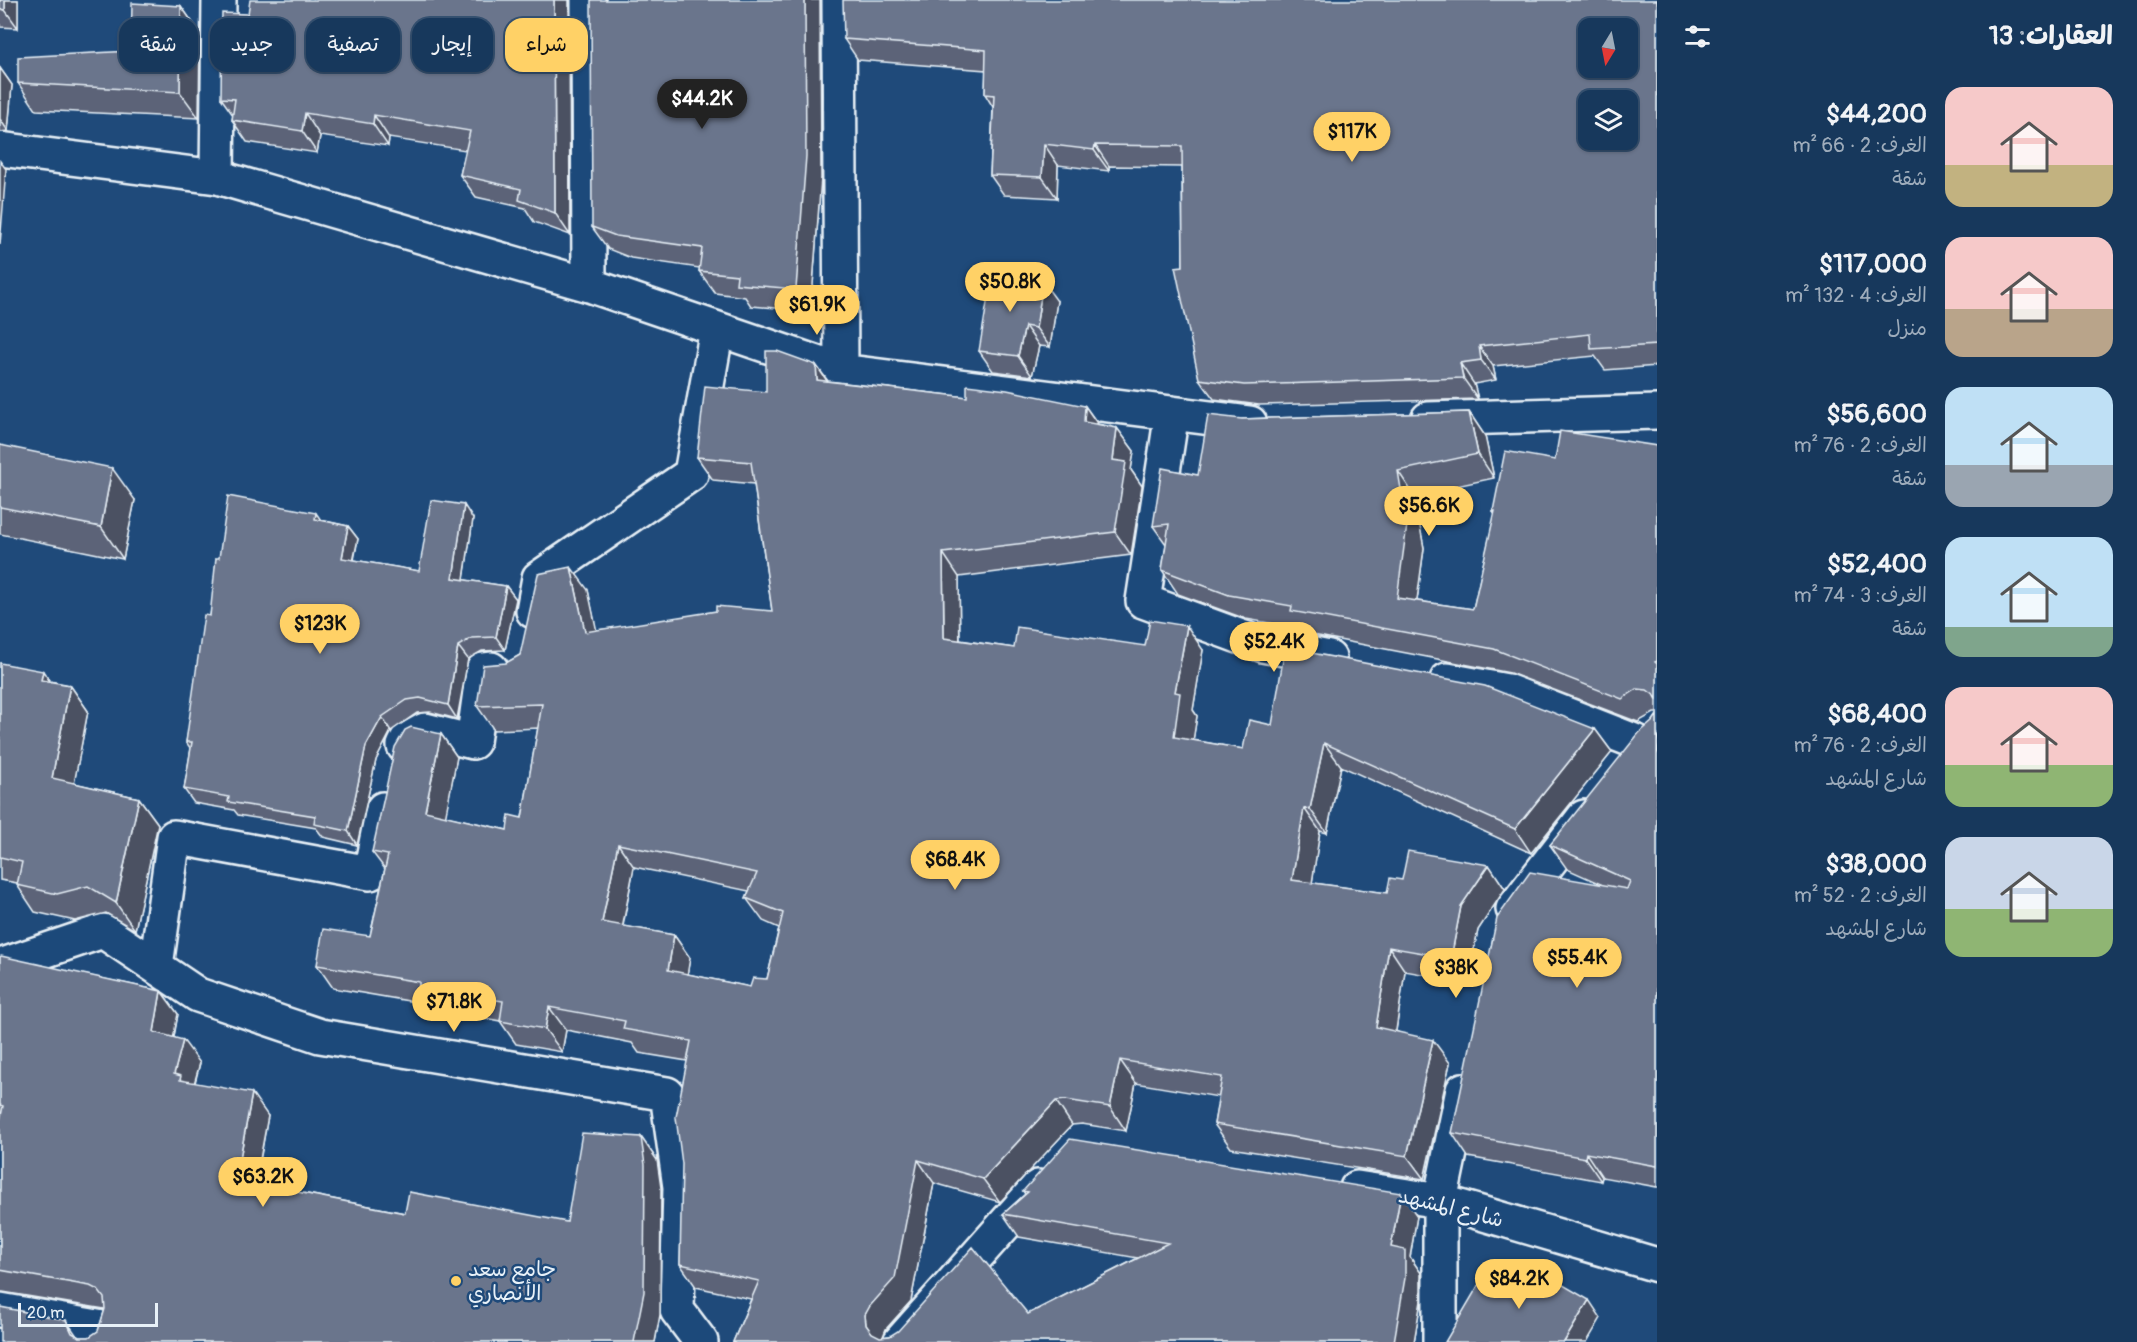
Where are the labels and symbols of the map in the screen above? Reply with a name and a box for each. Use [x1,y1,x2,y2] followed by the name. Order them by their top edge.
[1578,18,1638,78] north arrow
[653,79,751,130] pin: $44.2K
[1310,112,1394,163] pin: $117K
[961,262,1059,313] pin: $50.8K
[768,285,866,336] pin: $61.9K
[1380,486,1478,537] pin: $56.6K
[278,604,362,655] pin: $123K
[1225,622,1323,673] pin: $52.4K
[906,840,1004,891] pin: $68.4K
[1528,938,1626,989] pin: $55.4K
[1420,948,1492,999] pin: $38K
[405,982,503,1033] pin: $71.8K
[214,1157,312,1208] pin: $63.2K
[1396,1182,1506,1235] street label: شارع المشهد
[468,1256,556,1308] place label: جامع سعد الأنصاري
[1470,1259,1568,1310] pin: $84.2K
[449,1274,463,1288] marker: جامع سعد الأنصاري
[18,1300,158,1328] scale bar

